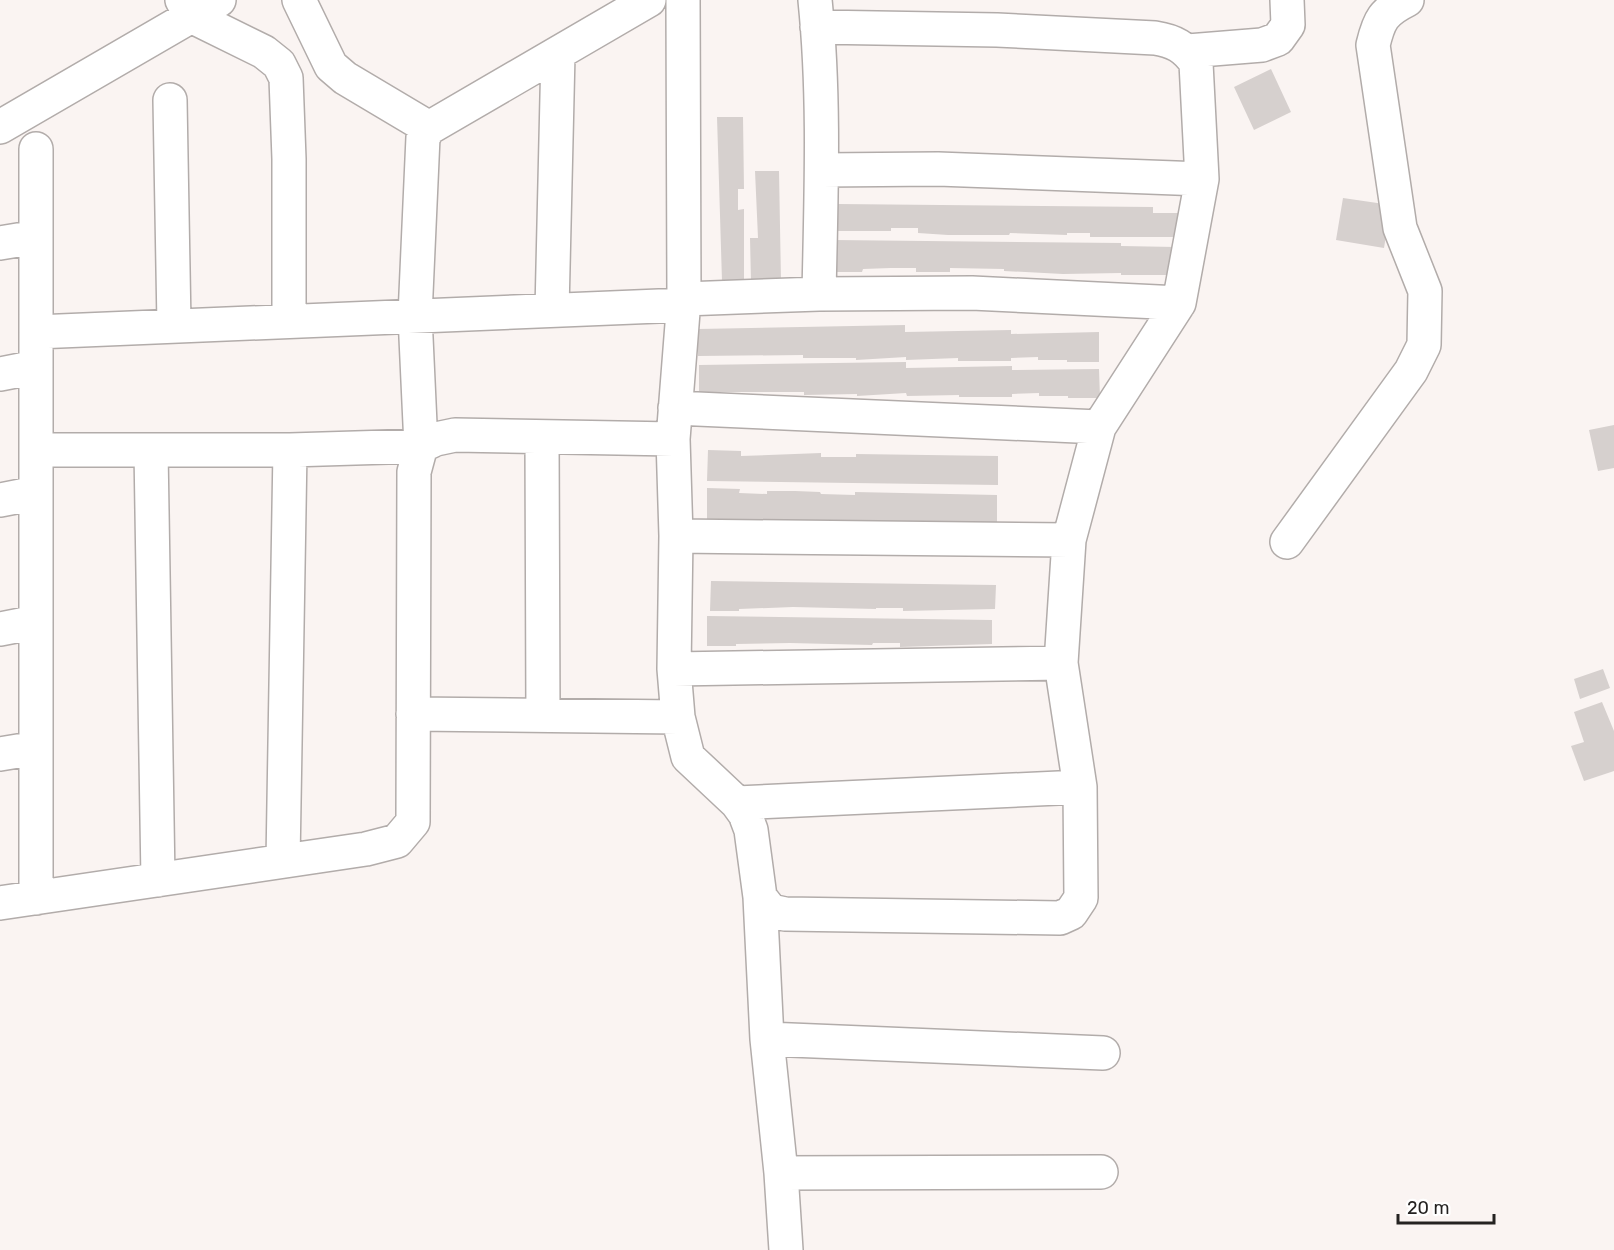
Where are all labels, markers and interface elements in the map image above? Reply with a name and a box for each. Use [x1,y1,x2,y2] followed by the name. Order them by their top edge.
[1398,1187,1494,1225] scale bar
[1407,1197,1449,1219] text: 20 m

